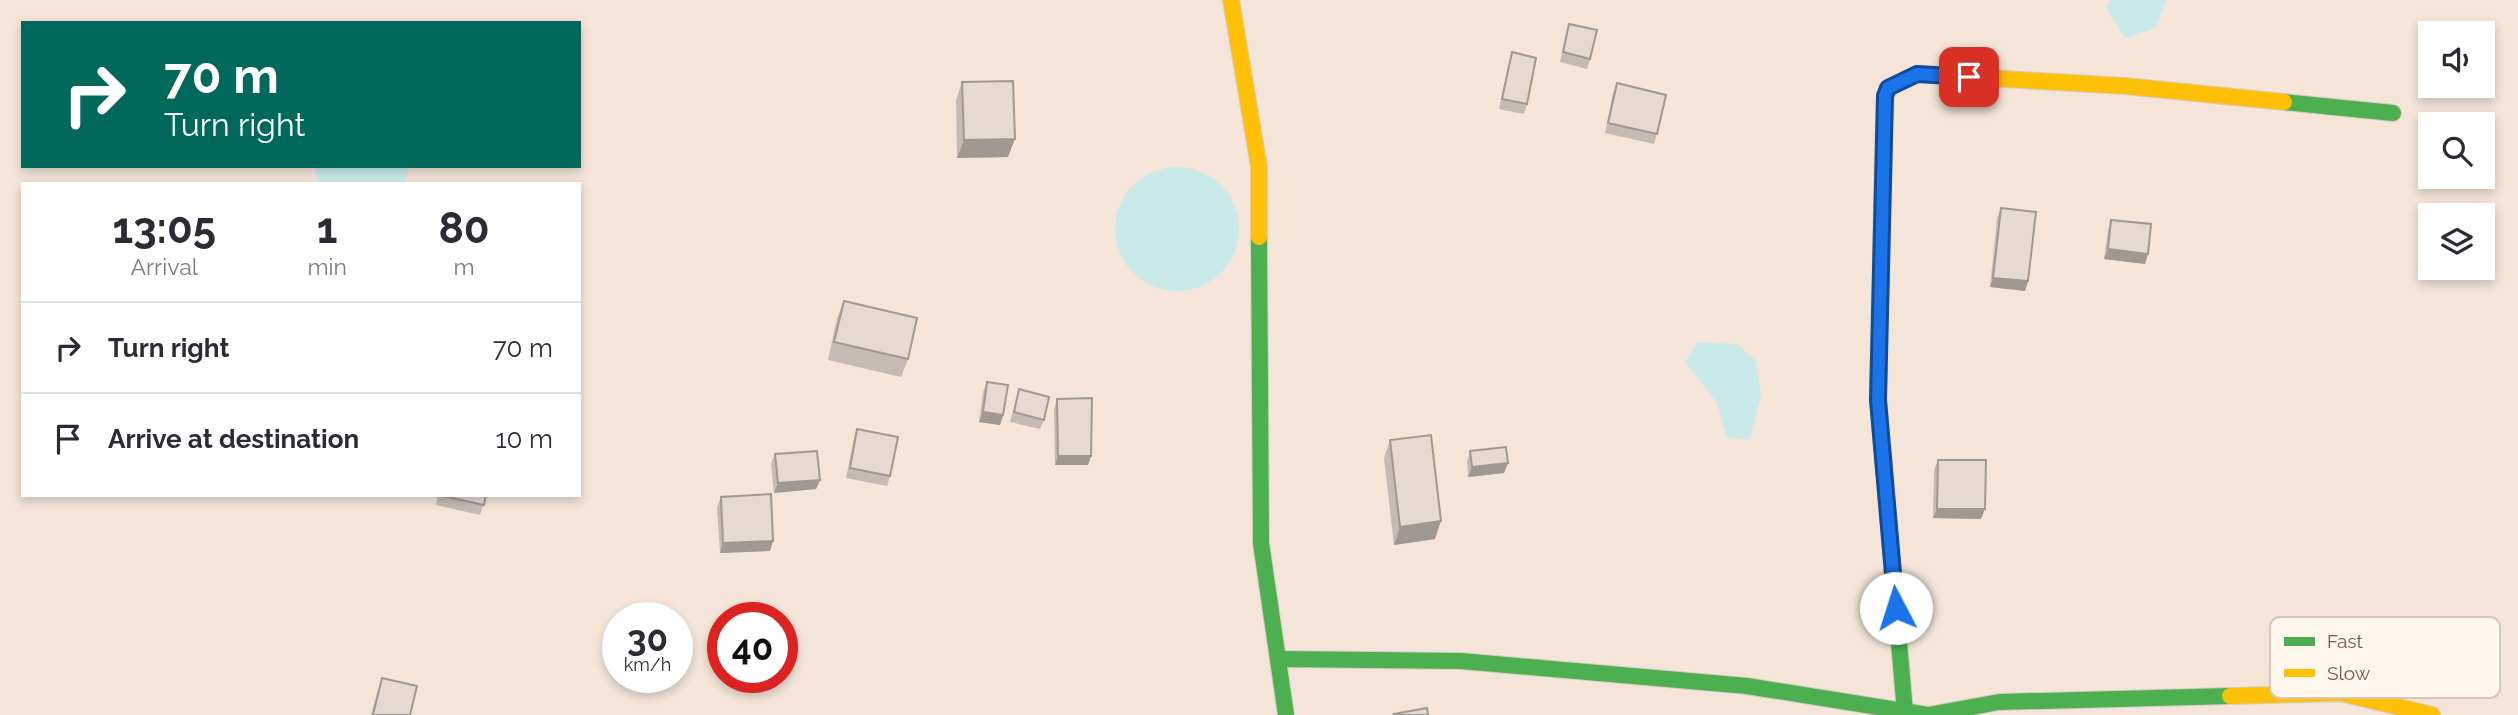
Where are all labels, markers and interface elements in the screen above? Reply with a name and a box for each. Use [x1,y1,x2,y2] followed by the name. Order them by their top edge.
[2418,21,2495,280] map controls
[2418,21,2495,98] button: sound
[164,47,279,104] text: 70 m
[1939,47,1999,107] pin
[49,49,140,140] icon: right
[1950,58,1988,96] icon: arrive
[164,106,305,143] text: Turn right
[2418,112,2495,189] button: search
[2418,203,2495,280] button: layers
[112,204,216,253] text: 13:05
[317,204,338,253] text: 1
[438,204,490,253] text: 80
[130,253,198,280] text: Arrival
[307,253,347,280] text: min
[453,253,475,280] text: m
[49,329,87,367] icon: right
[108,333,229,363] text: Turn right
[493,333,553,363] text: 70 m
[49,420,87,458] icon: arrive
[108,424,359,454] text: Arrive at destination
[495,424,553,454] text: 10 m
[1859,571,1933,645] position arrow
[707,602,798,693] speed limit sign: 40
[2270,617,2500,698] legend
[627,618,668,659] text: 30
[2327,630,2363,652] text: Fast
[624,654,671,675] text: km/h
[2327,662,2371,684] text: Slow

